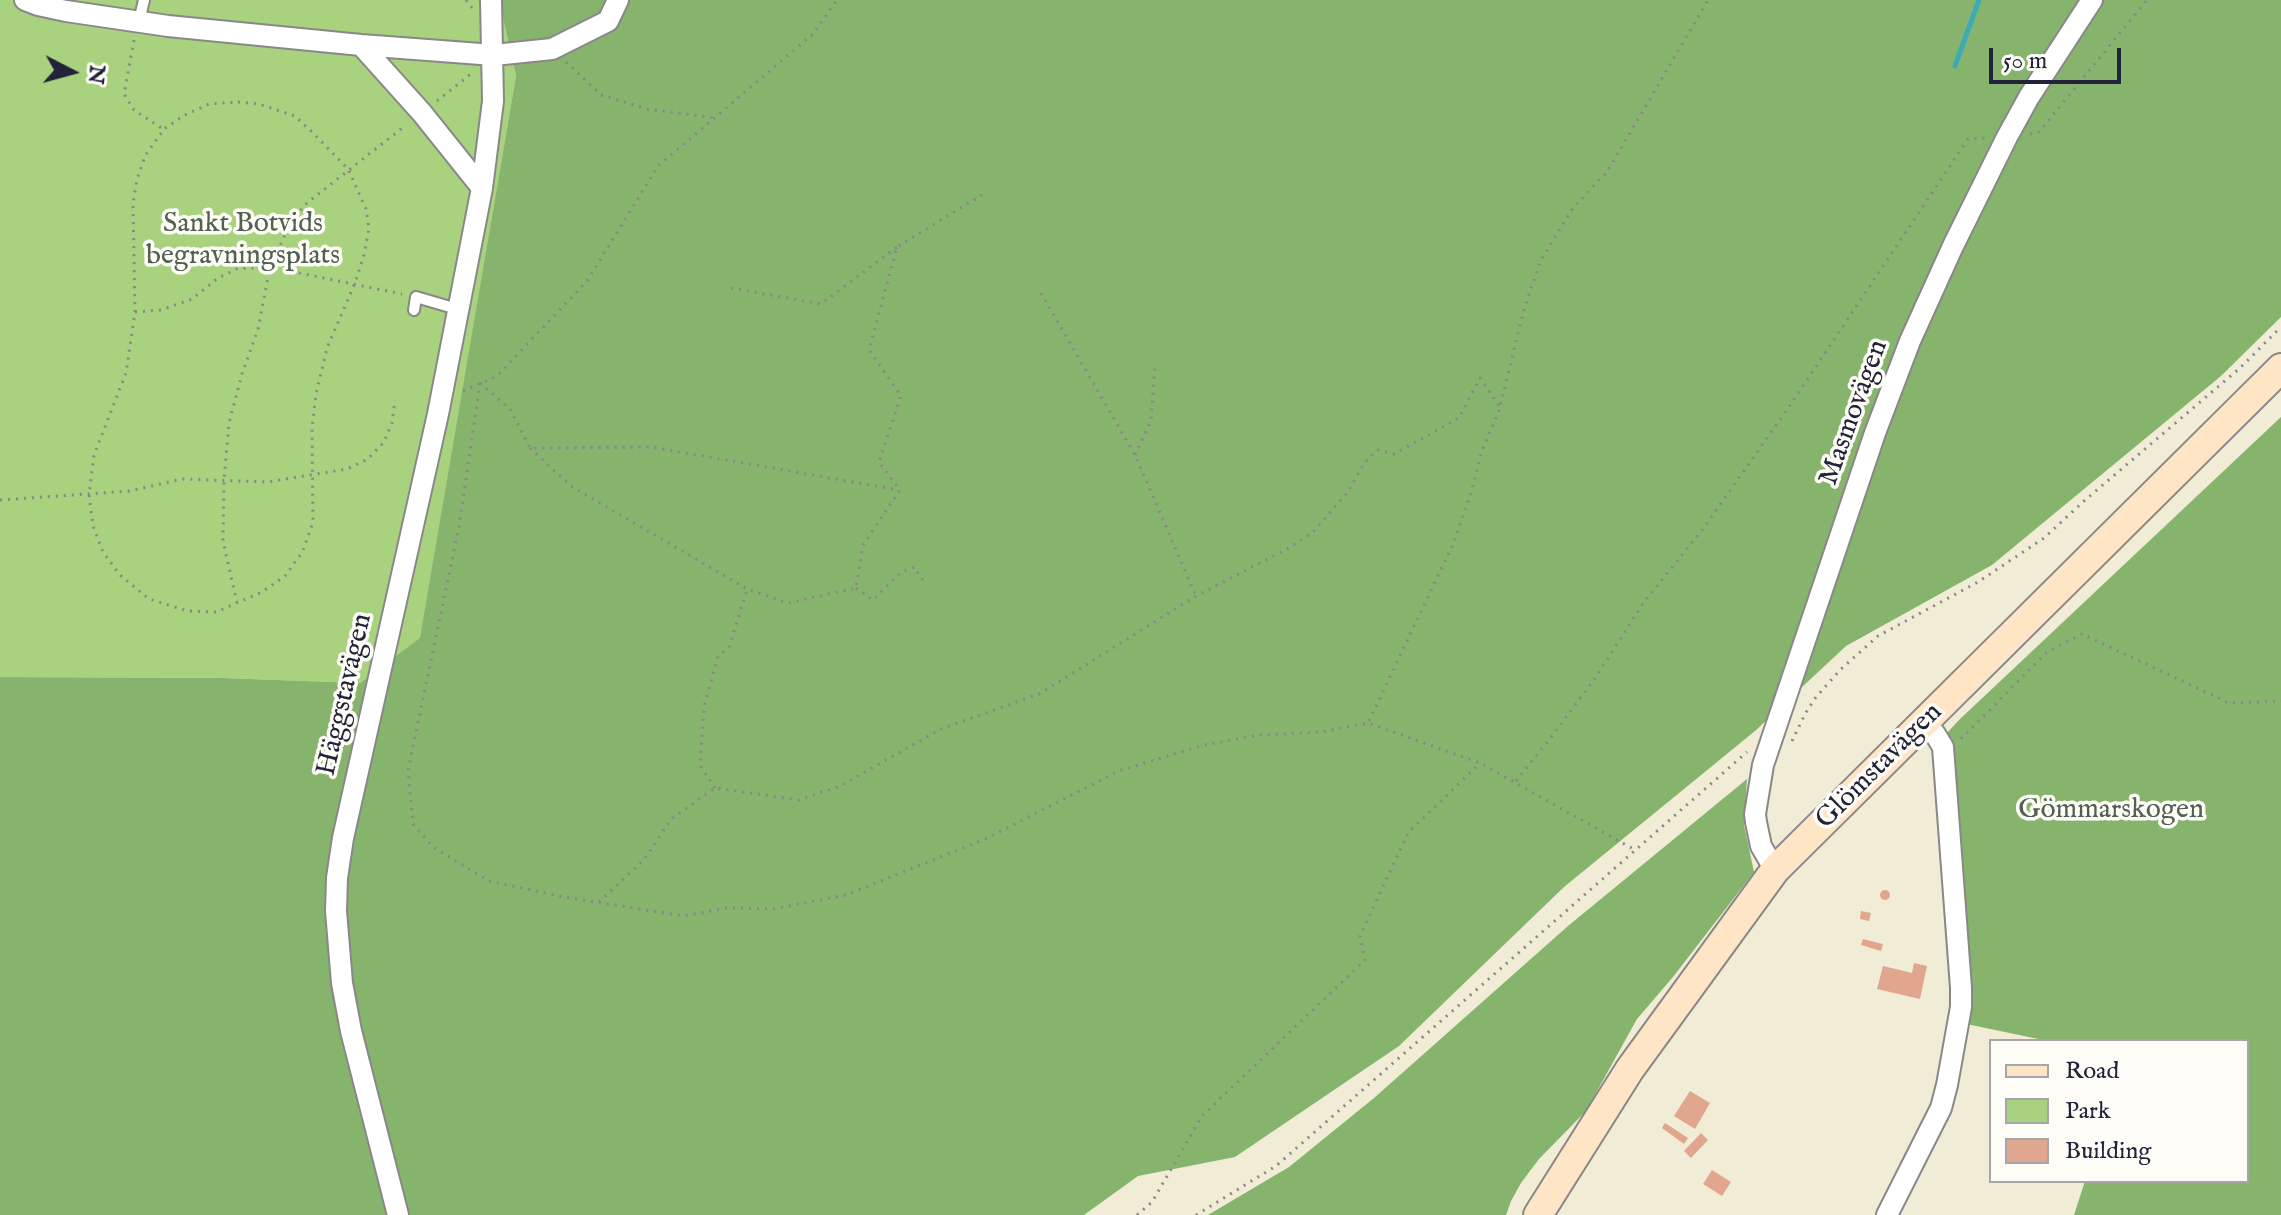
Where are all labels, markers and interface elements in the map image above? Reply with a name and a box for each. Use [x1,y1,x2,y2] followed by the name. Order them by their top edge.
[32,32,112,112] north arrow
[1993,32,2125,82] scale bar
[2003,46,2047,77] text: 50 m
[81,64,111,85] text: N
[146,208,340,274] park label: Sankt Botvids begravningsplats
[1813,336,1897,490] street label: Masmovägen
[311,611,381,779] street label: Häggstavägen
[1810,697,1950,837] street label: Glömstavägen
[2018,794,2204,828] park label: Gömmarskogen
[1989,1039,2249,1183] legend
[2065,1056,2119,1087] text: Road
[2065,1096,2111,1127] text: Park
[2065,1136,2151,1167] text: Building

